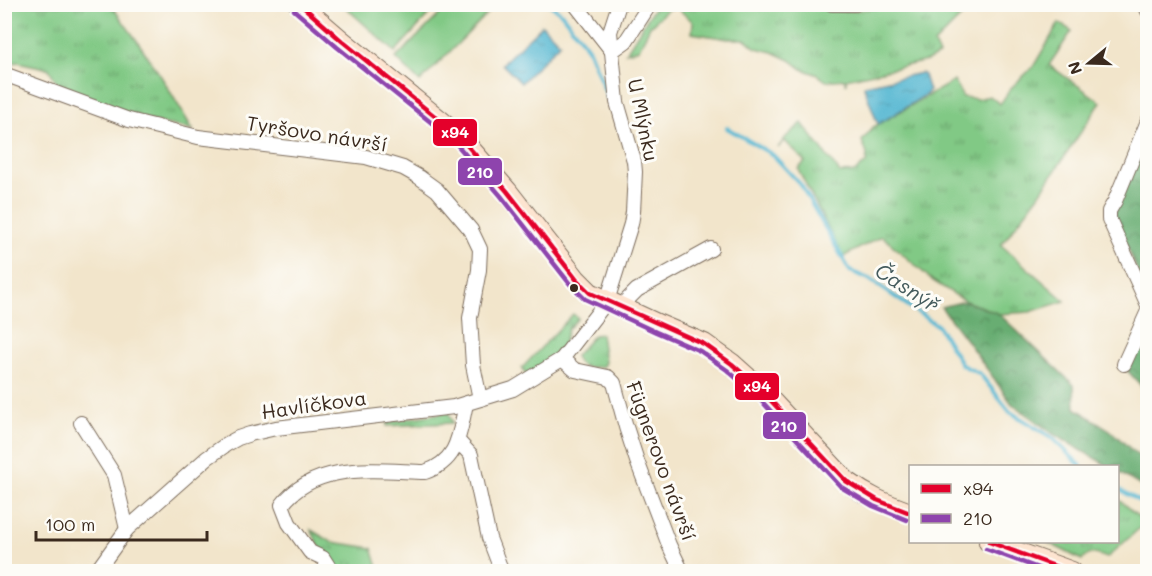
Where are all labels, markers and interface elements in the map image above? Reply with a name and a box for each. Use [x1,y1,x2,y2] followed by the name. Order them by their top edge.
[1059,33,1119,93] north arrow
[1062,59,1086,77] text: N
[623,76,665,163] street label: U Mlýnku
[245,109,389,157] street label: Tyršovo návrší
[432,118,478,147] line badge: x94
[441,121,469,142] text: x94
[457,157,503,186] line badge: 210
[467,161,493,182] text: 210
[871,256,946,318] water label: Časnýř
[568,282,580,294] unlabelled marker
[734,372,780,401] line badge: x94
[743,375,771,396] text: x94
[621,377,703,544] street label: Fügnerovo návrší
[260,384,368,424] street label: Havlíčkova
[762,411,807,440] line badge: 210
[771,415,797,436] text: 210
[909,465,1119,543] legend
[963,476,994,500] text: x94
[36,504,207,542] scale bar
[963,506,992,530] text: 210
[45,512,95,536] text: 100 m

